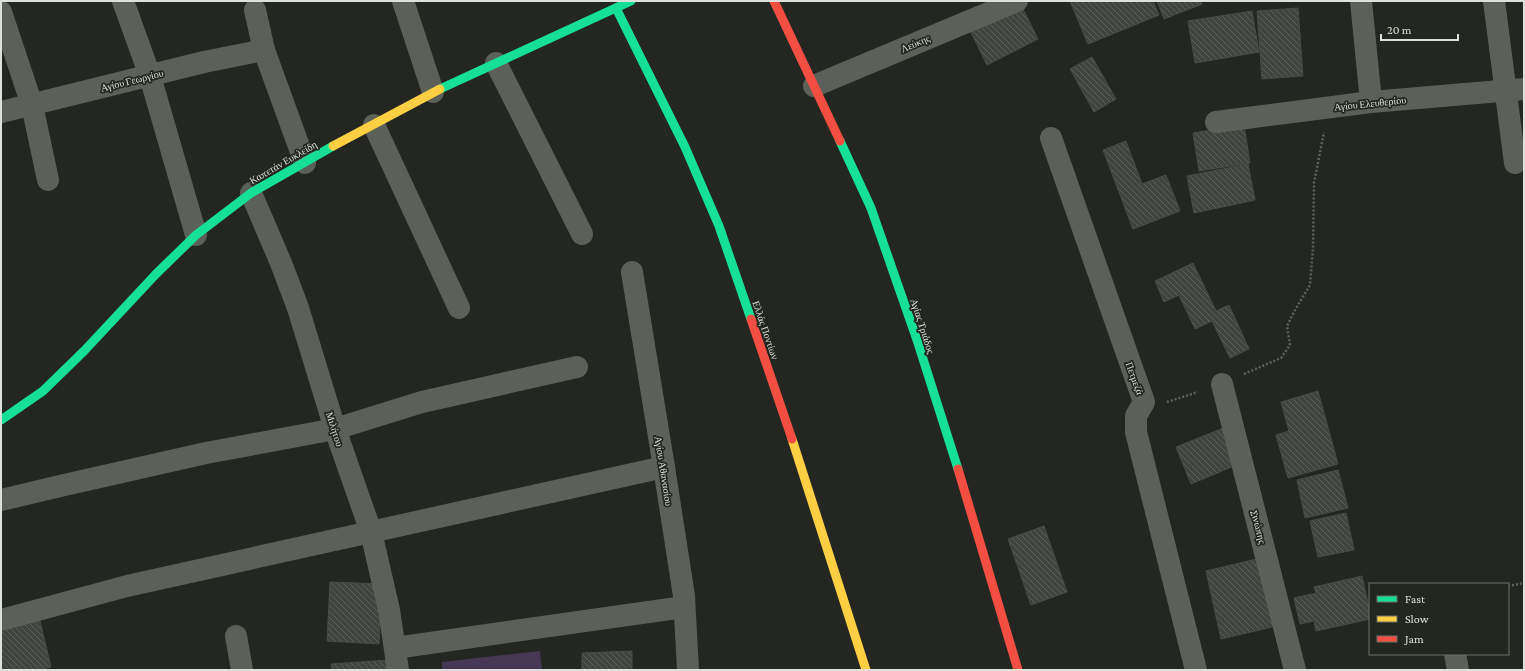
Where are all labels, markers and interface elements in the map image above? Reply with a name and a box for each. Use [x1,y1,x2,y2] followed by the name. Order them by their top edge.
[1381,16,1458,42] scale bar
[1387,23,1412,37] text: 20 m
[899,32,931,55] street label: Λεύκης
[100,67,165,94] street label: Αγίου Γεωργίου
[1334,94,1407,113] street label: Αγίου Ελευθερίου
[248,139,319,186] street label: Καπετάν Ευκλείδη
[908,297,937,355] street label: Αγίας Τριάδος
[750,299,781,361] street label: Ελλάς Ποντίων
[1123,360,1146,397] street label: Πετμεζά
[324,411,345,448] street label: Μιλήτου
[653,435,674,507] street label: Αγίου Αθανασίου
[1249,509,1268,545] street label: Σινώπης
[1369,583,1509,655] legend
[1405,592,1426,606] text: Fast
[1405,612,1429,626] text: Slow
[1404,632,1424,646] text: Jam

